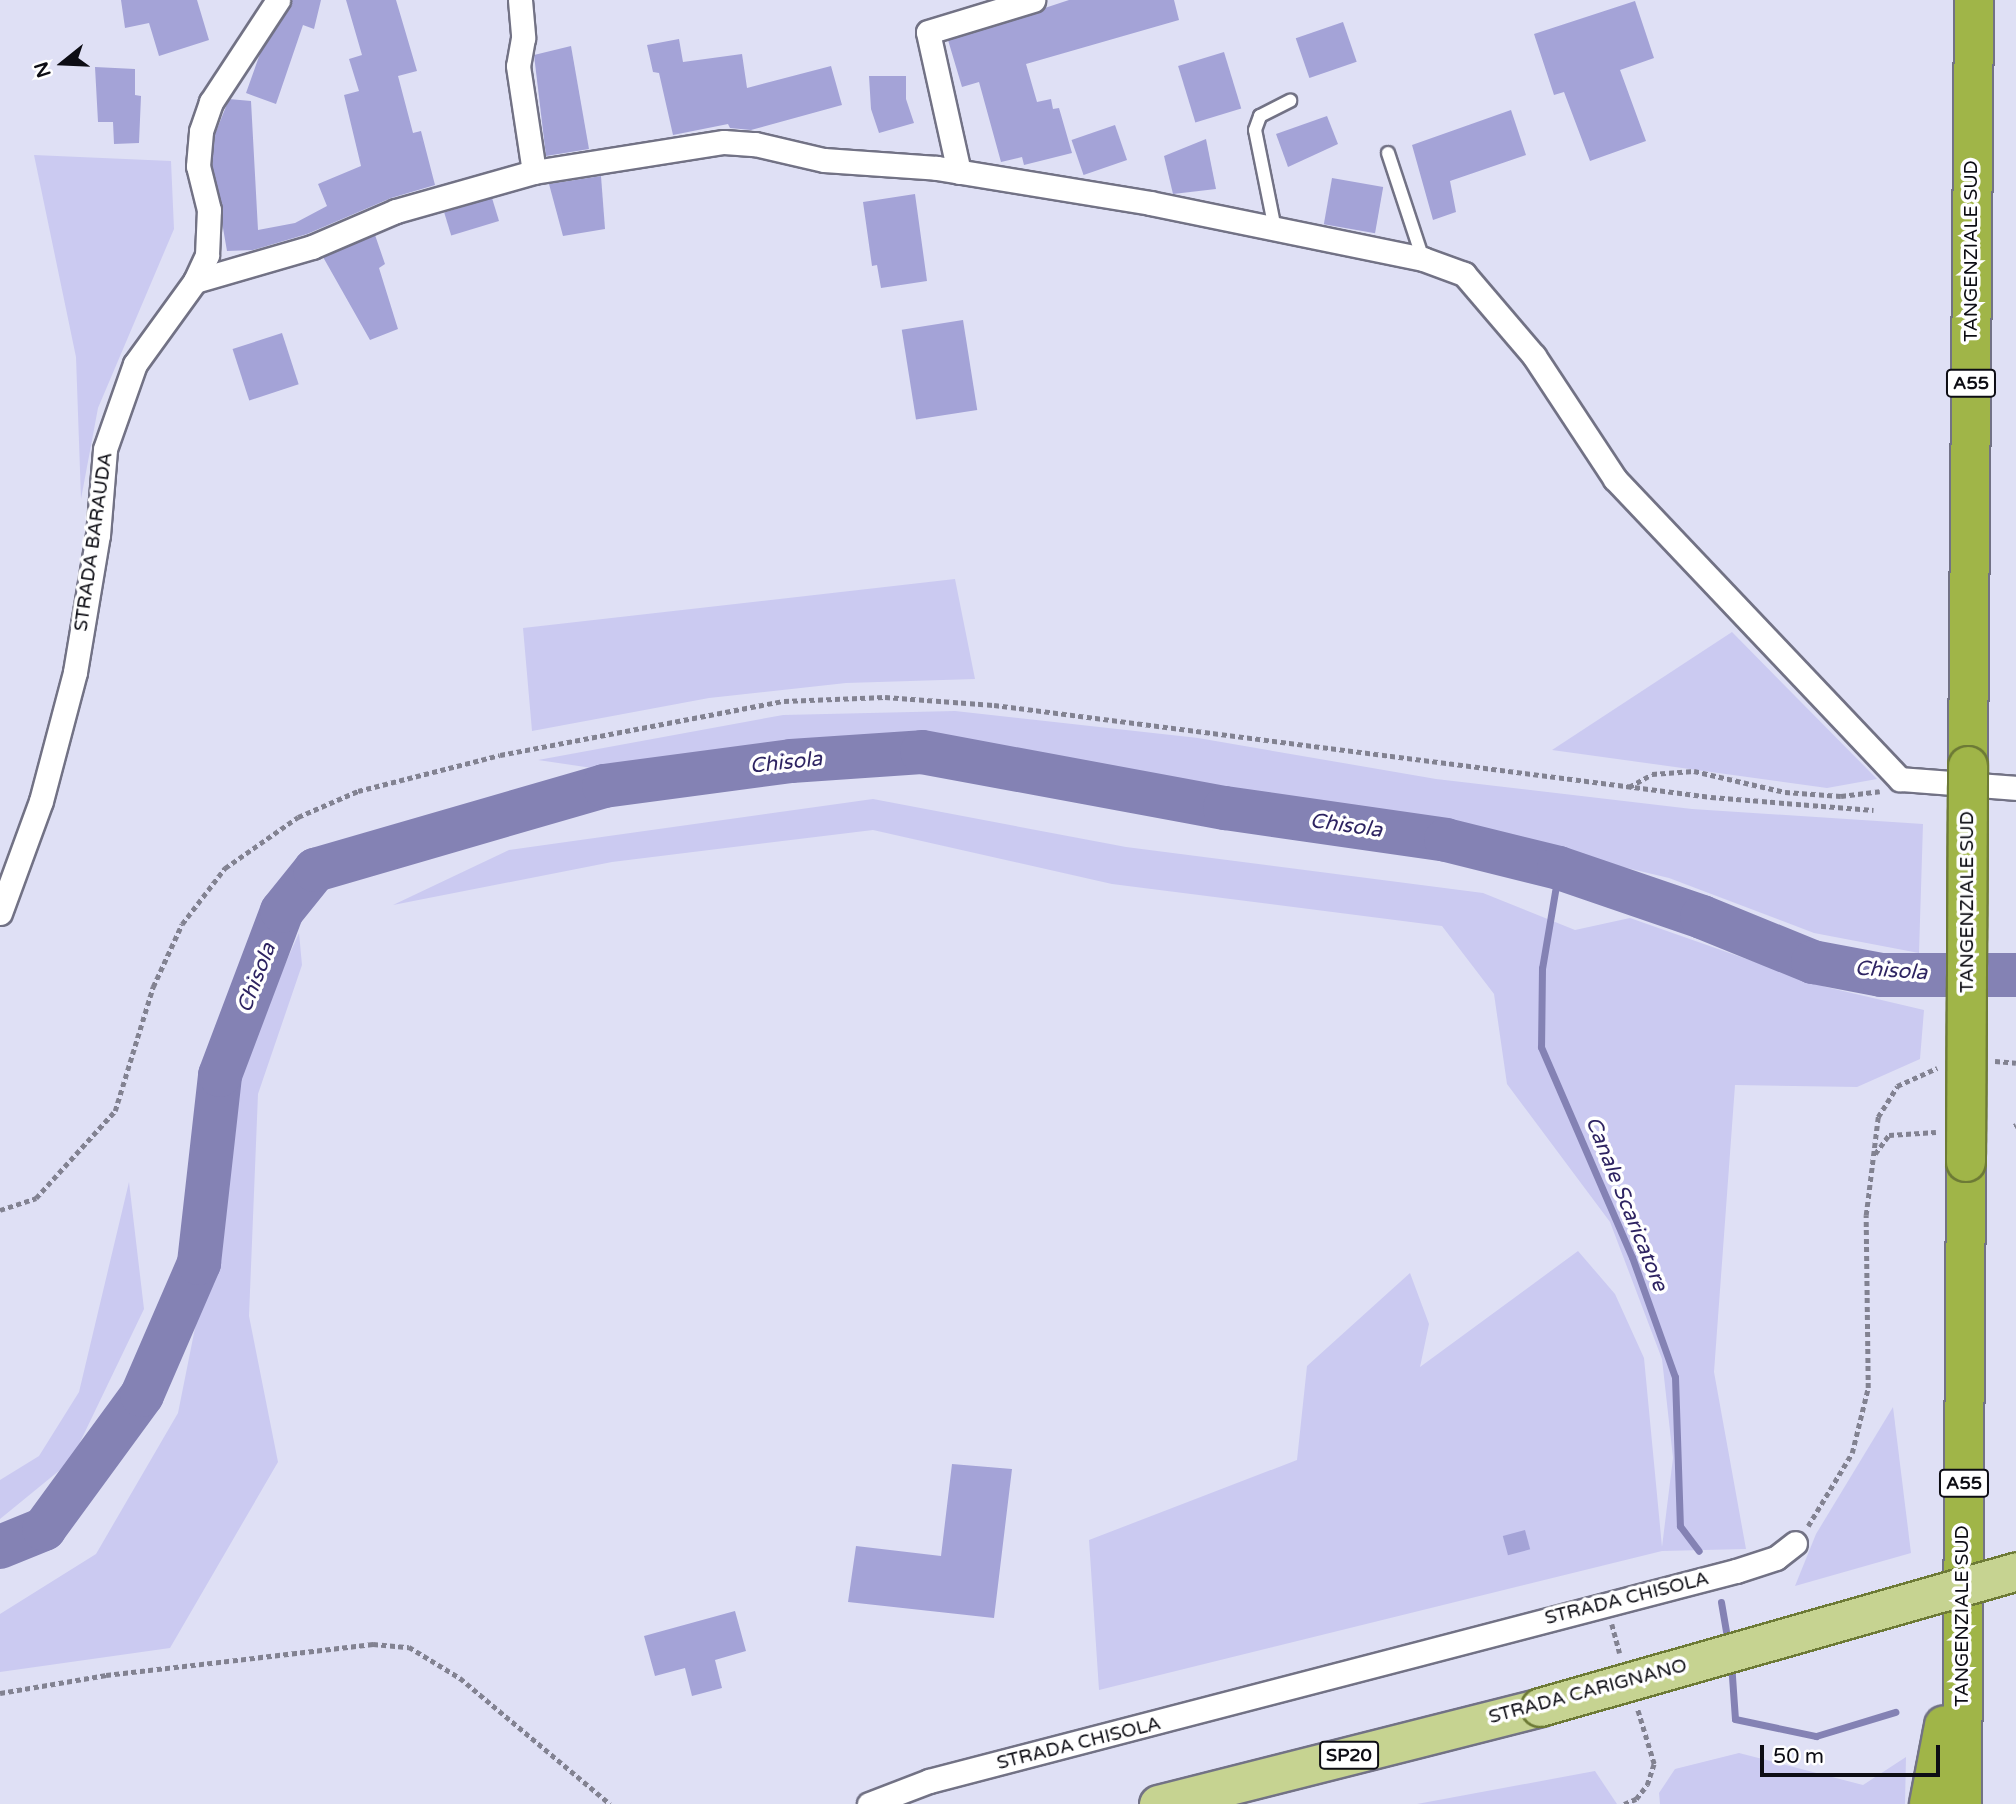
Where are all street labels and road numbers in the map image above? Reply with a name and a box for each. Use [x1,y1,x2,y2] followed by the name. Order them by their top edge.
[1961,160,1983,342] street label: TANGENZIALE SUD
[1945,368,1997,398] road number: A55
[70,451,118,633] street label: STRADA BARAUDA
[1957,811,1979,993] street label: TANGENZIALE SUD
[1938,1468,1990,1498] road number: A55
[1952,1525,1974,1707] street label: TANGENZIALE SUD
[1543,1568,1711,1630] street label: STRADA CHISOLA
[1486,1655,1690,1729] street label: STRADA CARIGNANO
[995,1713,1163,1775] street label: STRADA CHISOLA
[1318,1740,1380,1770] road number: SP20

